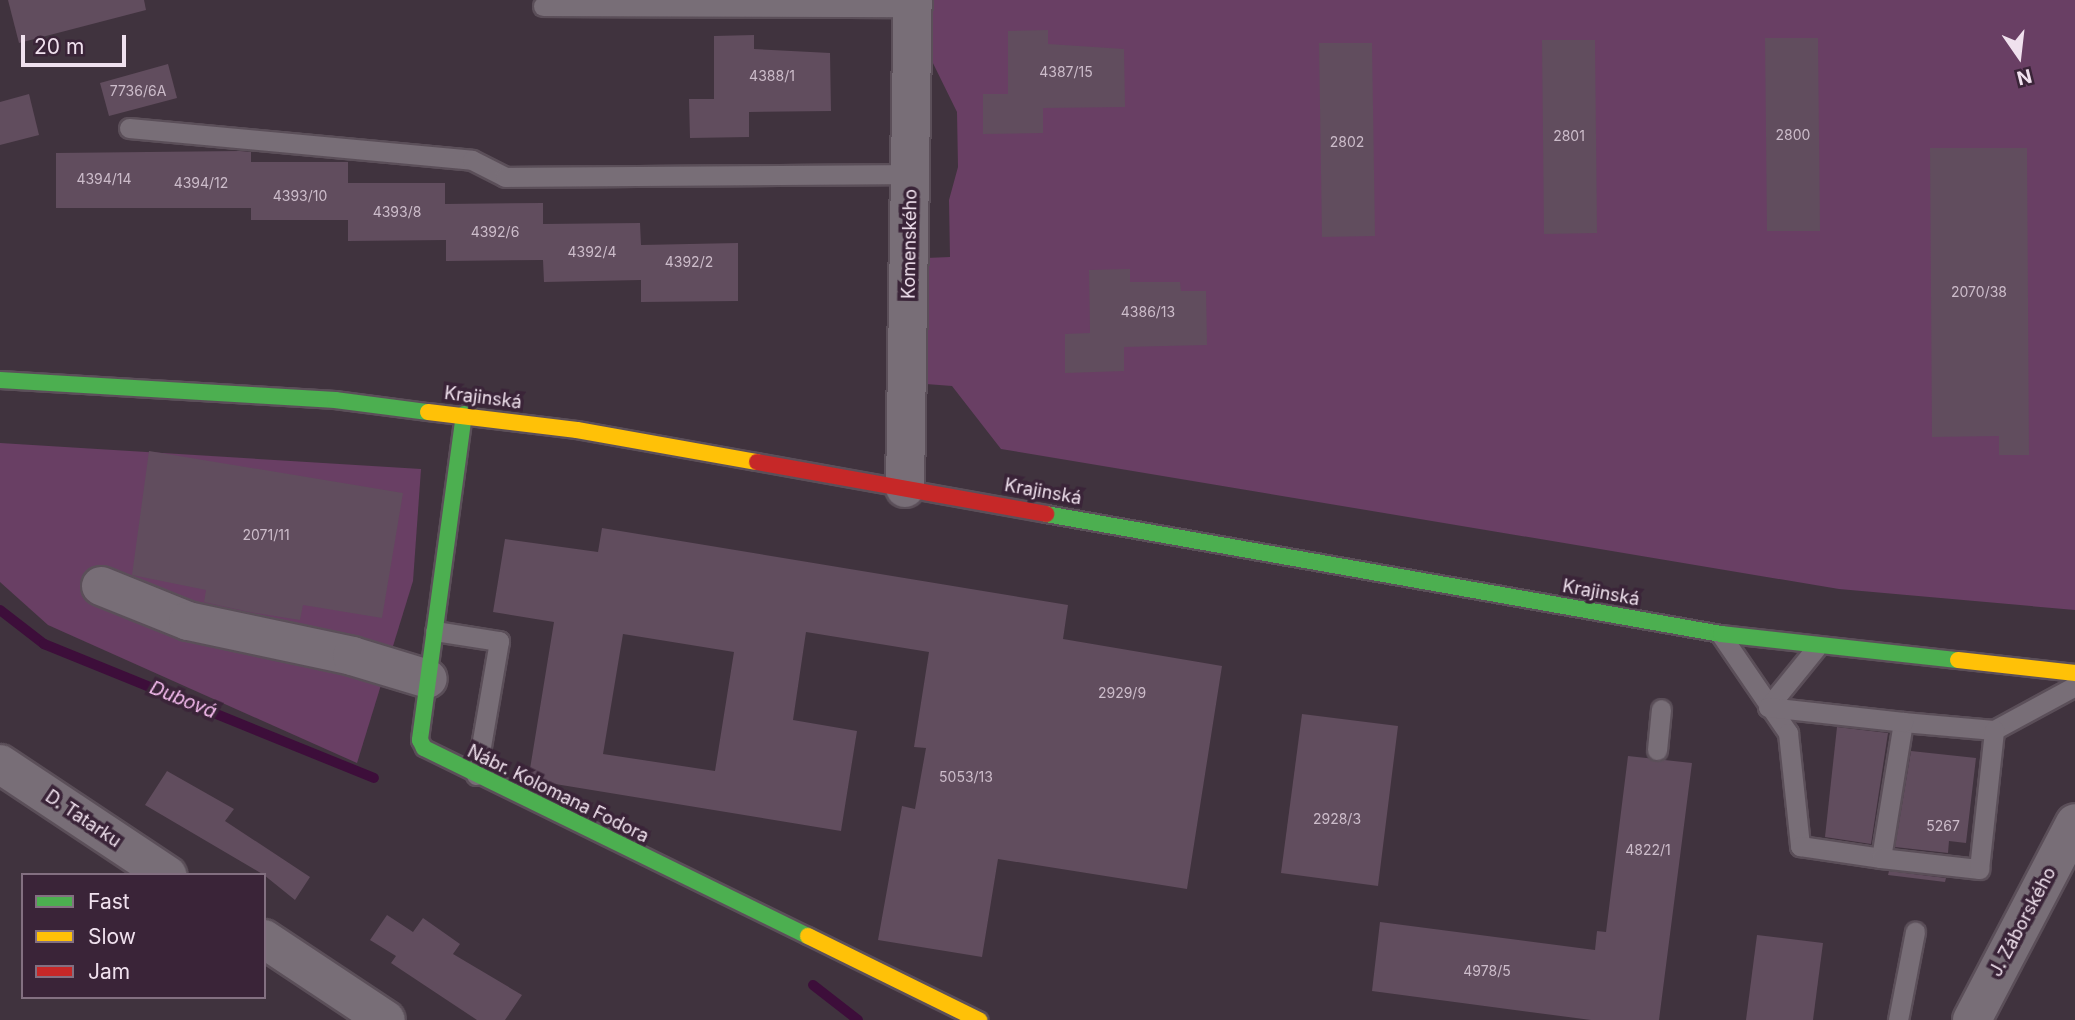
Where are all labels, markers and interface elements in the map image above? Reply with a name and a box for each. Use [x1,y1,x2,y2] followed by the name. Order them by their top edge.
[24,21,130,65] scale bar
[1984,21,2054,91] north arrow
[34,34,84,59] text: 20 m
[1039,64,1093,80] house number: 4387/15
[2014,64,2034,90] text: N
[749,68,795,84] house number: 4388/1
[110,83,166,99] house number: 7736/6A
[1776,127,1810,143] house number: 2800
[1553,128,1585,144] house number: 2801
[1330,134,1364,150] house number: 2802
[76,171,132,187] house number: 4394/14
[174,175,228,191] house number: 4394/12
[273,188,327,204] house number: 4393/10
[898,189,922,299] street label: Komenského
[373,204,421,220] house number: 4393/8
[471,224,519,240] house number: 4392/6
[568,244,616,260] house number: 4392/4
[665,254,713,270] house number: 4392/2
[1951,284,2007,300] house number: 2070/38
[1121,304,1175,320] house number: 4386/13
[443,383,523,413] street label: Krajinská
[1003,475,1083,509] street label: Krajinská
[242,527,290,543] house number: 2071/11
[1561,576,1641,610] street label: Krajinská
[146,676,220,724] water label: Dubová
[1098,685,1146,701] house number: 2929/9
[464,741,652,847] street label: Nábr. Kolomana Fodora
[939,769,993,785] house number: 5053/13
[41,786,125,852] street label: D. Tatarku
[1313,811,1361,827] house number: 2928/3
[1926,818,1960,834] house number: 5267
[1625,842,1671,858] house number: 4822/1
[1985,864,2061,980] street label: J. Záborského
[21,873,266,999] legend
[88,889,130,914] text: Fast
[88,924,136,949] text: Slow
[88,959,130,984] text: Jam
[1463,963,1511,979] house number: 4978/5

